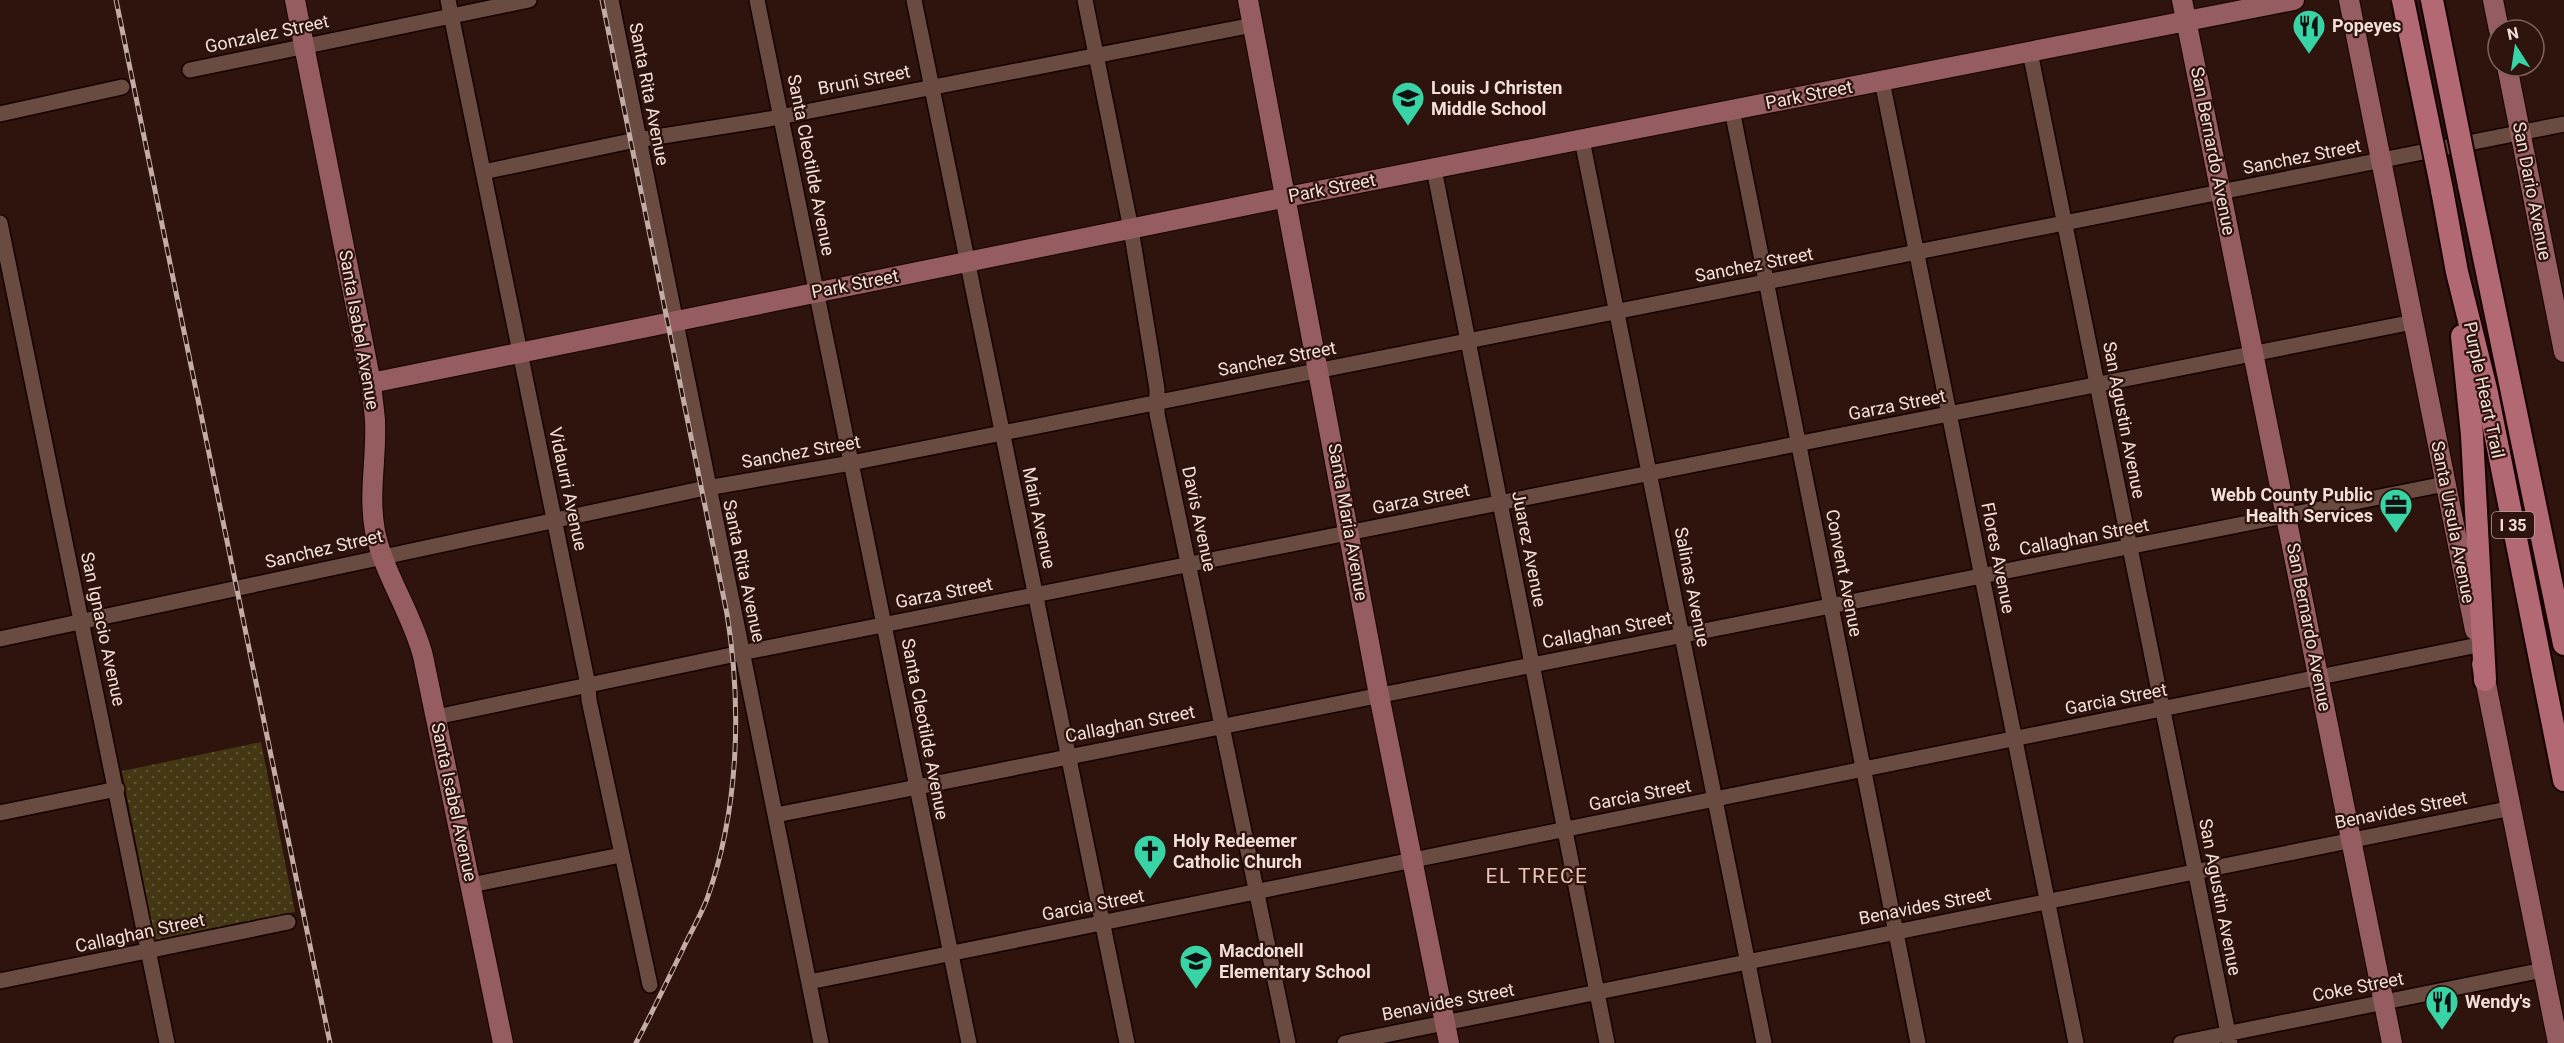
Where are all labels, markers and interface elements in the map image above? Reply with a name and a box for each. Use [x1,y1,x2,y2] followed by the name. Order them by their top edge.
[2291,8,2327,55] restaurant icon: Popeyes
[203,10,331,57] street label: Gonzalez Street
[2332,15,2401,36] place label: Popeyes
[2486,18,2546,78] north arrow
[625,21,674,167] street label: Santa Rita Avenue
[2505,23,2520,44] text: N
[816,60,912,99] street label: Bruni Street
[2187,65,2240,237] street label: San Bernardo Avenue
[784,73,839,257] street label: Santa Cleotilde Avenue
[1764,76,1854,113] street label: Park Street
[1431,77,1562,119] place label: Louis J Christen Middle School
[1390,80,1426,127] school or university icon: Louis J Christen Middle School
[2509,120,2556,262] street label: San Dario Avenue
[2241,135,2363,178] street label: Sanchez Street
[1287,169,1377,206] street label: Park Street
[1693,243,1815,286] street label: Sanchez Street
[335,248,384,411] street label: Santa Isabel Avenue
[810,265,900,302] street label: Park Street
[2460,320,2509,460] street label: Purple Heart Trail
[1216,337,1338,380] street label: Sanchez Street
[2099,340,2150,500] street label: San Agustin Avenue
[1846,385,1948,424] street label: Garza Street
[545,425,592,553] street label: Vidaurri Avenue
[740,431,862,472] street label: Sanchez Street
[2427,439,2480,605] street label: Santa Ursula Avenue
[1324,441,1373,602] street label: Santa Maria Avenue
[1178,464,1221,574] street label: Davis Avenue
[1018,465,1060,571] street label: Main Avenue
[1370,479,1472,518] street label: Garza Street
[2211,484,2373,526] place label: Webb County Public Health Services
[2378,487,2414,534] office icon: Webb County Public Health Services
[1508,489,1551,609] street label: Juarez Avenue
[719,498,770,644] street label: Santa Rita Avenue
[1977,501,2020,615] street label: Flores Avenue
[1822,507,1867,638] street label: Convent Avenue
[2492,512,2534,538] road number: I 35
[2017,514,2151,559] street label: Callaghan Street
[263,525,385,572] street label: Sanchez Street
[1671,525,1714,649] street label: Salinas Avenue
[2283,541,2336,713] street label: San Bernardo Avenue
[77,550,130,708] street label: San Ignacio Avenue
[893,573,995,612] street label: Garza Street
[1540,607,1674,652] street label: Callaghan Street
[898,637,953,821] street label: Santa Cleotilde Avenue
[2063,678,2169,719] street label: Garcia Street
[1063,701,1197,746] street label: Callaghan Street
[427,721,482,883] street label: Santa Isabel Avenue
[1587,774,1693,815] street label: Garcia Street
[2333,786,2469,833] street label: Benavides Street
[2195,817,2246,977] street label: San Agustin Avenue
[1173,830,1302,872] place label: Holy Redeemer Catholic Church
[1132,833,1168,880] church icon: Holy Redeemer Catholic Church
[1485,864,1589,888] district label: EL TRECE
[1857,882,1993,929] street label: Benavides Street
[1040,884,1146,925] street label: Garcia Street
[73,909,207,956] street label: Callaghan Street
[1219,940,1371,982] place label: Macdonell Elementary School
[1178,943,1214,990] school or university icon: Macdonell Elementary School
[2311,967,2405,1006] street label: Coke Street
[1380,978,1516,1025] street label: Benavides Street
[2424,984,2460,1031] restaurant icon: Wendy's
[2465,991,2531,1012] place label: Wendy's

